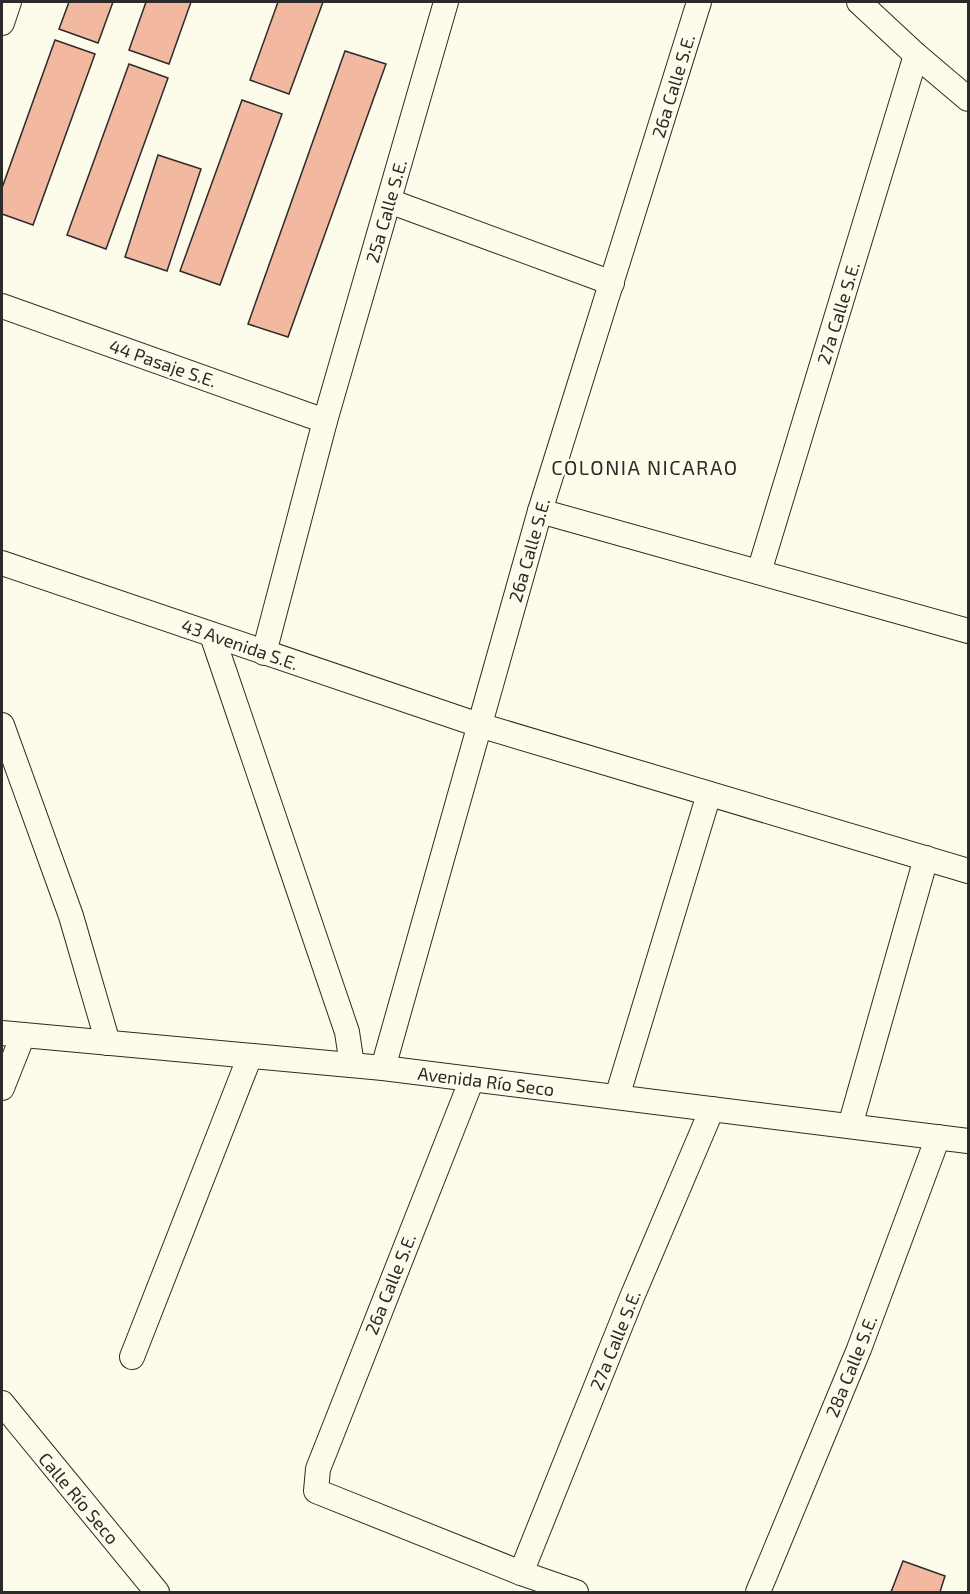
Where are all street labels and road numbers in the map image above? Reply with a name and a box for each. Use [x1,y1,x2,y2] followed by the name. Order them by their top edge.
[647,32,699,140] street label: 26a Calle S.E.
[361,157,411,265] street label: 25a Calle S.E.
[812,259,864,367] street label: 27a Calle S.E.
[106,334,220,392] street label: 44 Pasaje S.E.
[504,495,554,605] street label: 26a Calle S.E.
[179,614,301,674] street label: 43 Avenida S.E.
[416,1062,556,1100] street label: Avenida Río Seco
[360,1230,420,1338] street label: 26a Calle S.E.
[585,1287,645,1393] street label: 27a Calle S.E.
[821,1312,881,1420] street label: 28a Calle S.E.
[34,1448,124,1548] street label: Calle Río Seco

